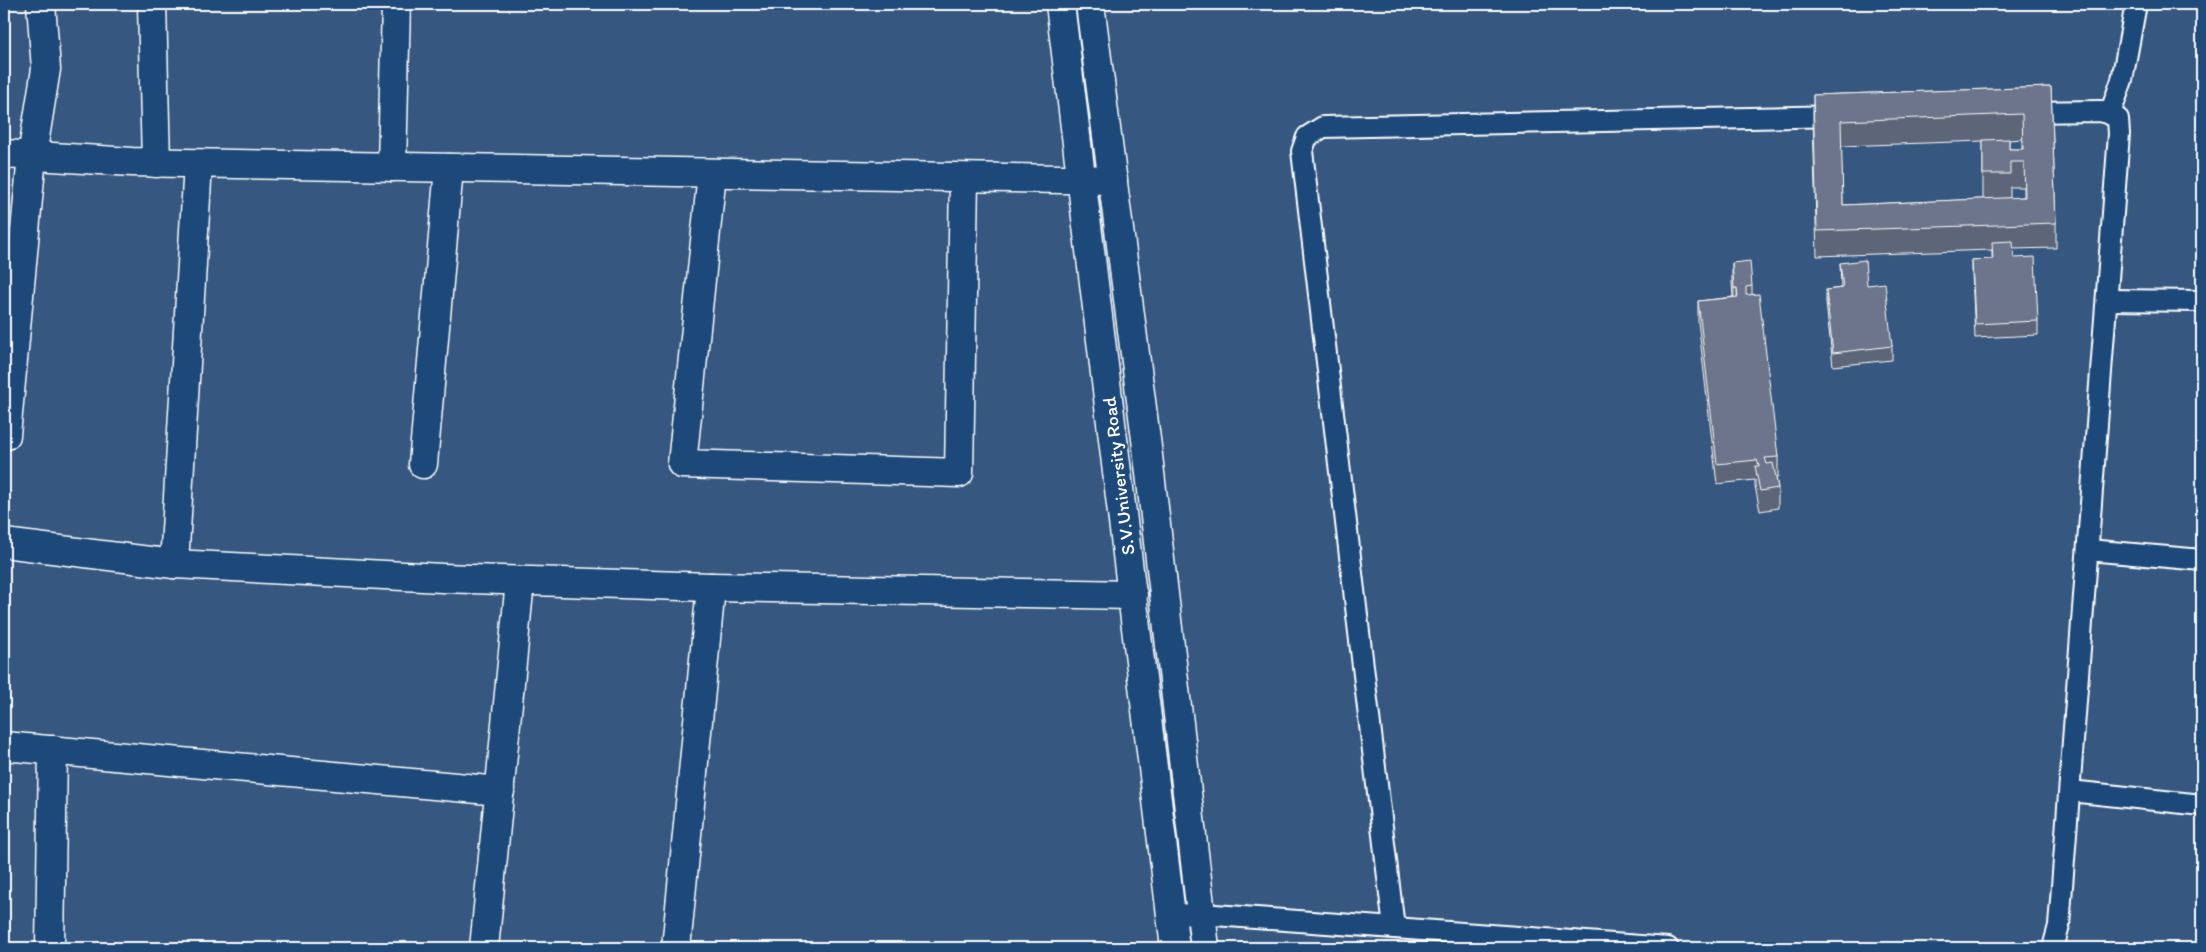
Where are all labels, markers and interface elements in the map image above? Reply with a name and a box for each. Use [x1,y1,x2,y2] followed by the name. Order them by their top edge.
[1097,395,1140,556] street label: S.V.University Road

